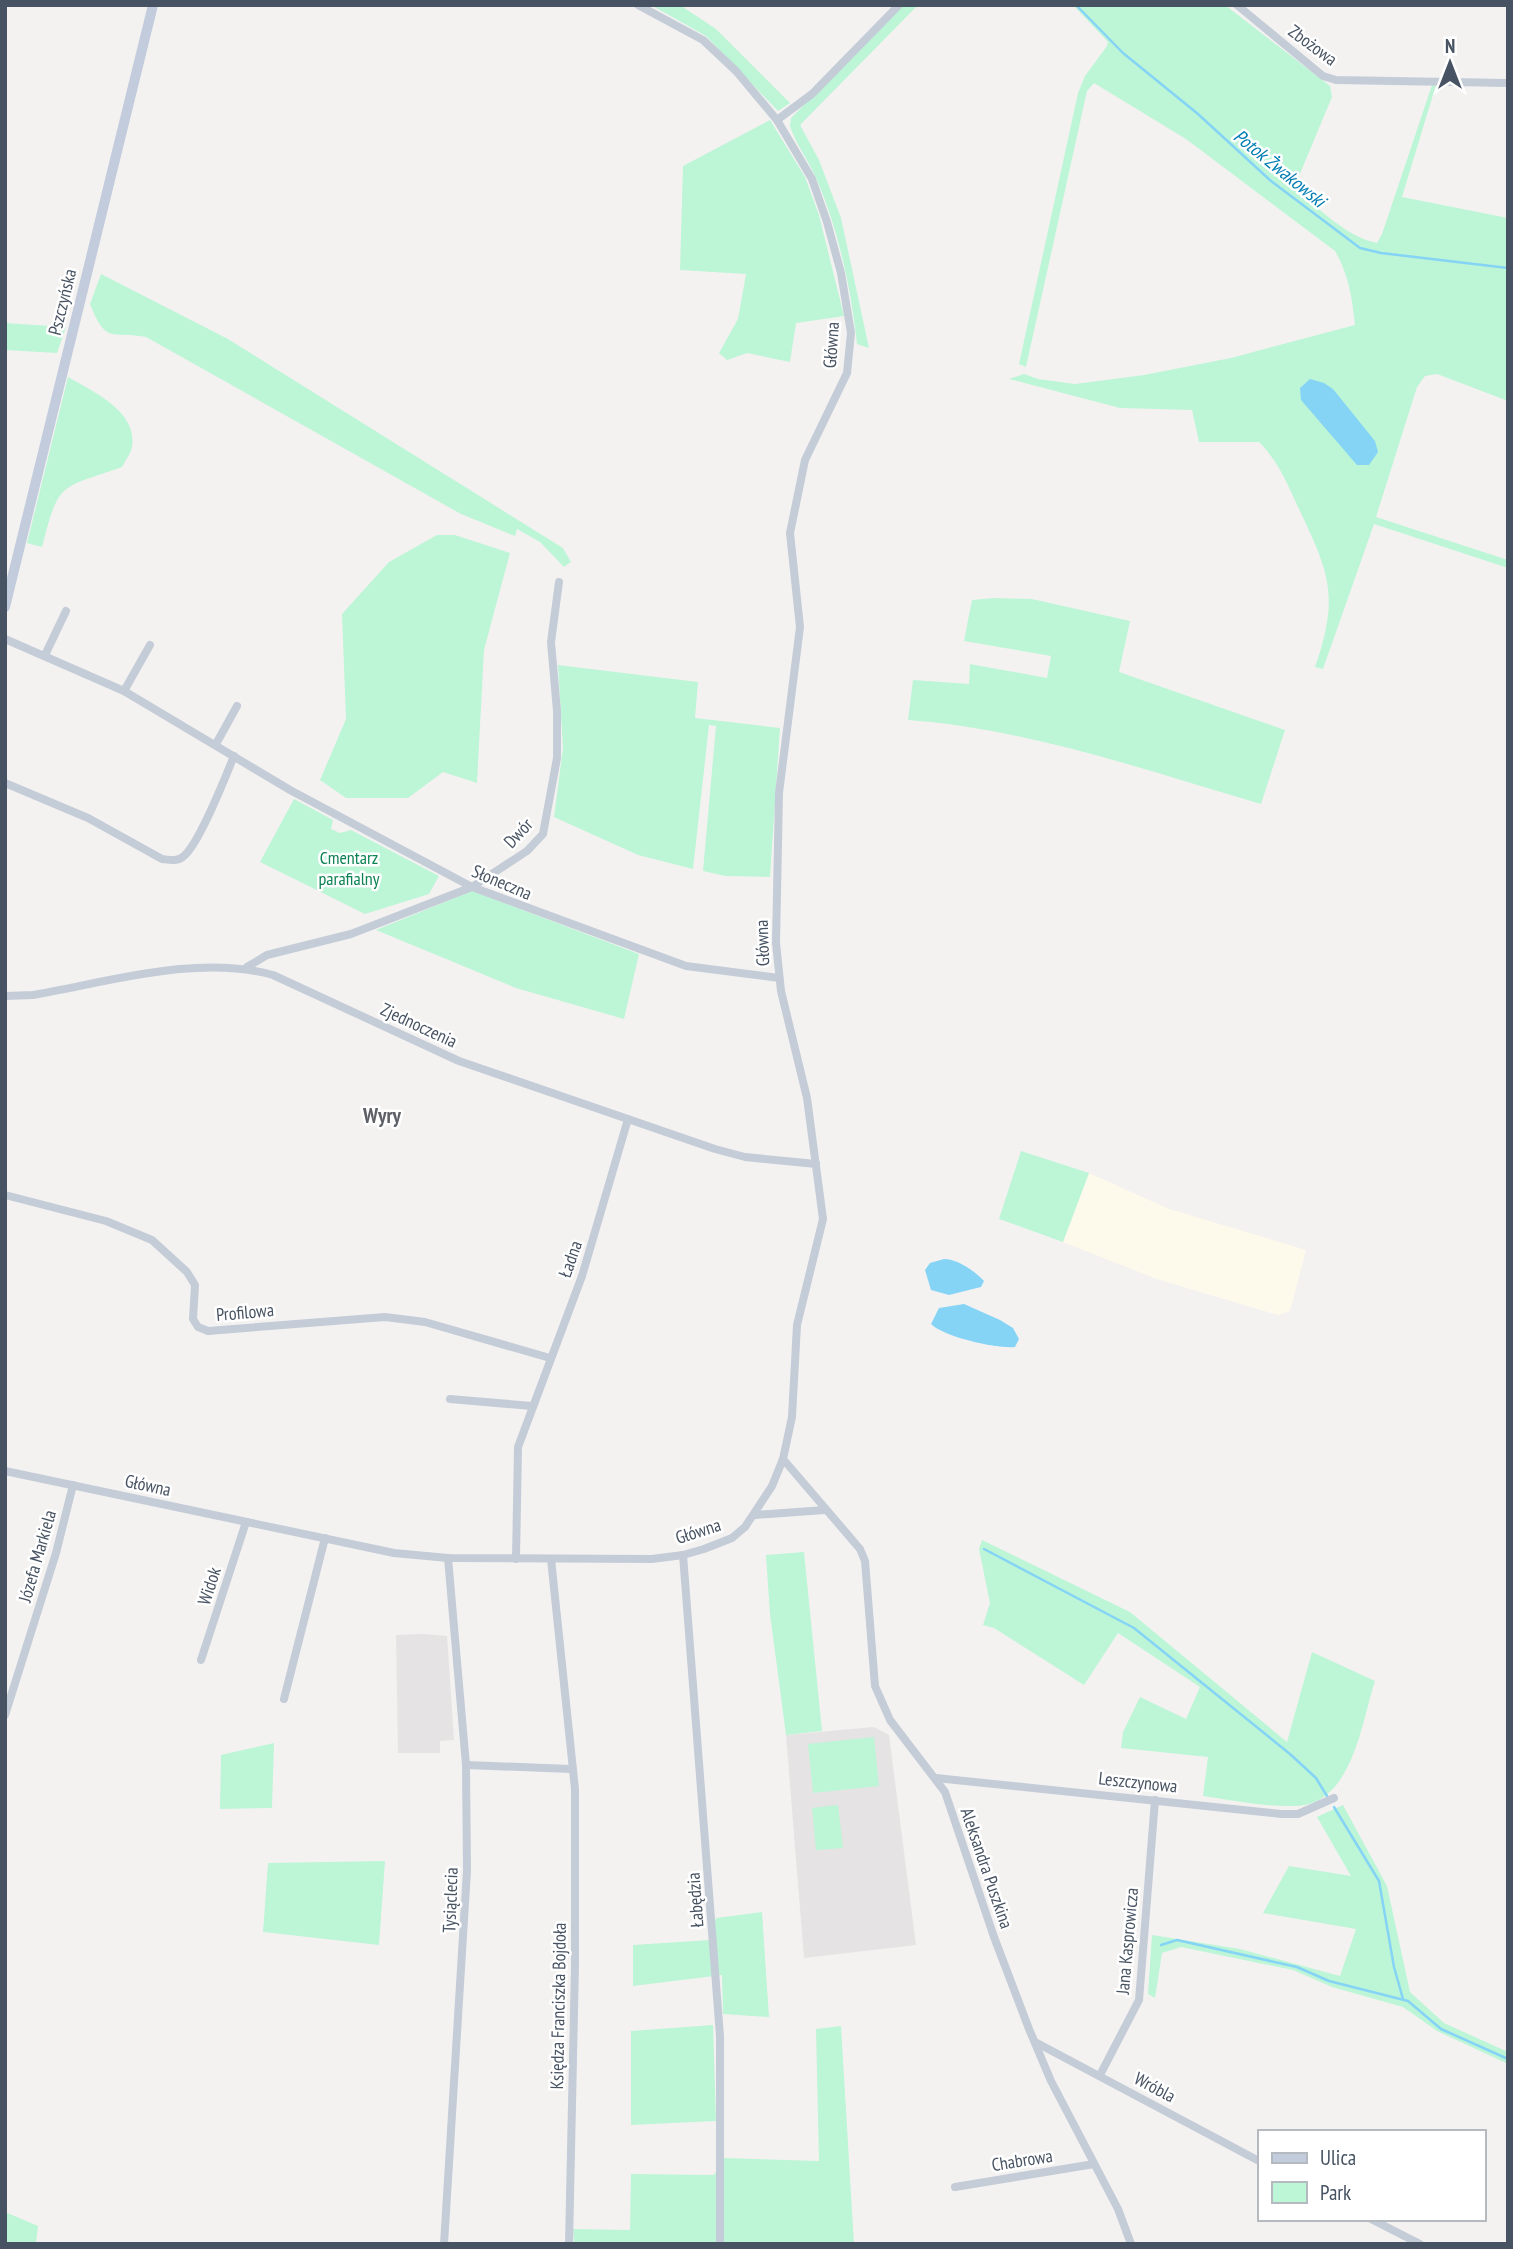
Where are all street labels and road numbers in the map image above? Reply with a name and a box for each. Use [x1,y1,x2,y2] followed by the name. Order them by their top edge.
[1284,20,1342,70] street label: Zbożowa
[43,266,81,338] street label: Pszczyńska
[818,321,844,369] street label: Główna
[498,813,538,853] street label: Dwór
[469,859,535,905] street label: Słoneczna
[750,919,774,967] street label: Główna
[377,997,461,1053] street label: Zjednoczenia
[553,1238,587,1280] street label: Ładna
[215,1298,275,1326] street label: Profilowa
[123,1469,173,1501] street label: Główna
[13,1507,61,1606] street label: Józefa Markiela
[672,1513,724,1549] street label: Główna
[192,1564,226,1608] street label: Widok
[1097,1766,1179,1798] street label: Leszczynowa
[956,1805,1018,1931] street label: Aleksandra Puszkina
[437,1867,463,1933] street label: Tysiąclecia
[682,1872,708,1928] street label: Łabędzia
[1111,1887,1143,1996] street label: Jana Kasprowicza
[545,1923,571,2089] street label: Księdza Franciszka Bojdoła
[1130,2067,1180,2107] street label: Wróbla
[990,2144,1054,2176] street label: Chabrowa

